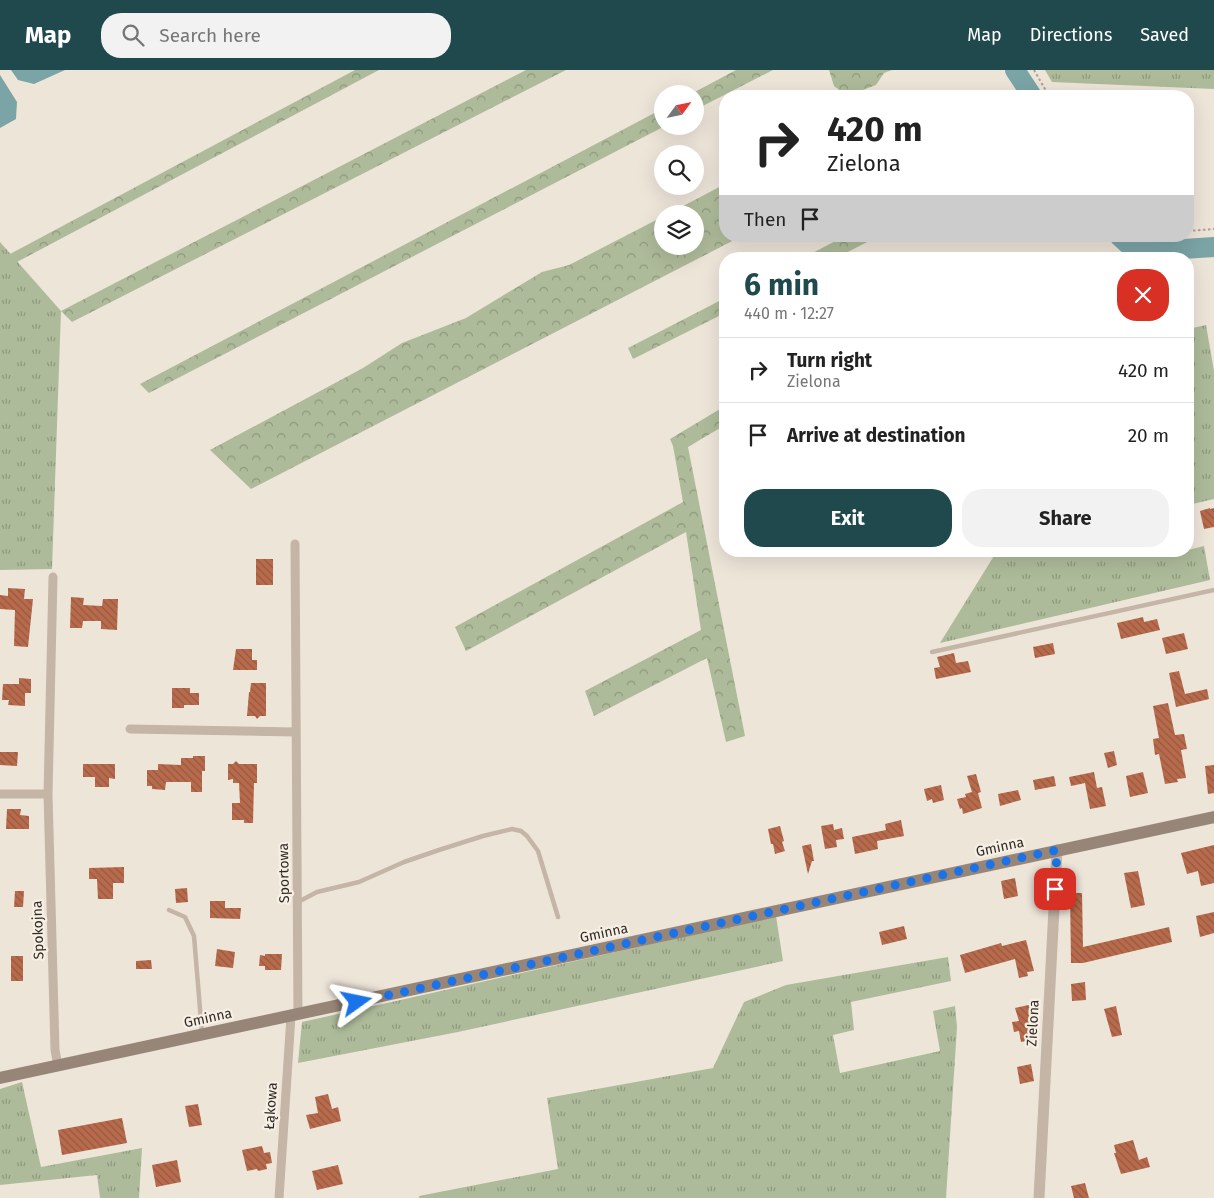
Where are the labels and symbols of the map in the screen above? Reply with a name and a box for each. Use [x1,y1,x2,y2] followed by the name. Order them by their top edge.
[654,85,704,135] north arrow
[974,834,1026,860] street label: Gminna
[275,843,293,903] street label: Sportowa
[1034,868,1076,910] pin
[28,900,48,960] street label: Spokojna
[578,920,630,946] street label: Gminna
[330,975,382,1027] position arrow
[1023,999,1043,1047] street label: Zielona
[182,1005,234,1031] street label: Gminna
[261,1082,281,1130] street label: Łąkowa

